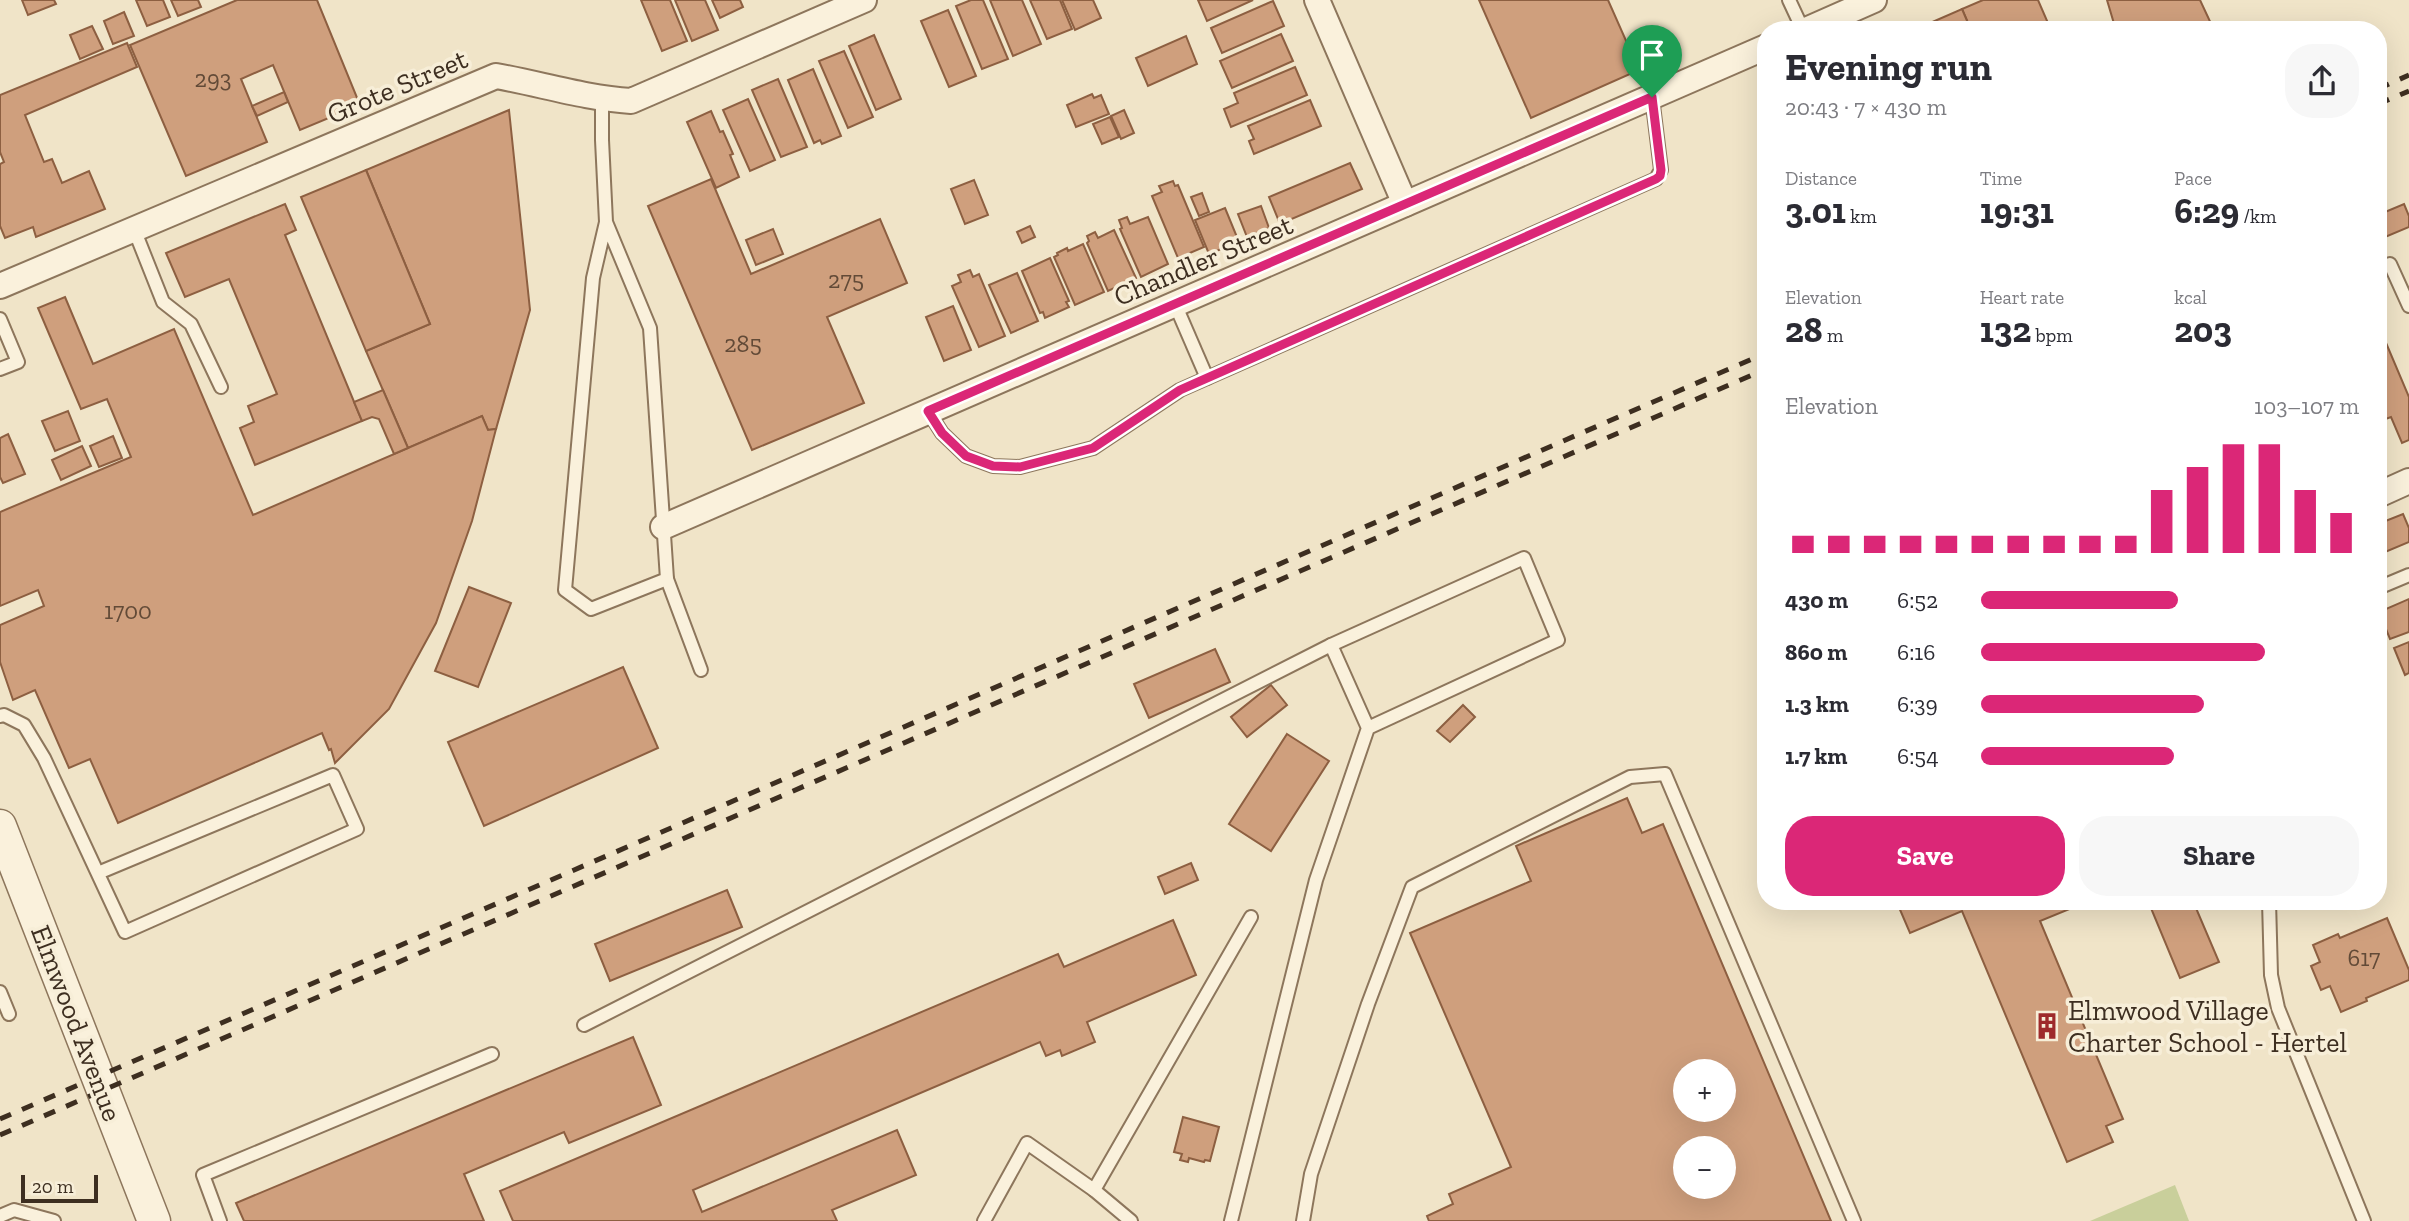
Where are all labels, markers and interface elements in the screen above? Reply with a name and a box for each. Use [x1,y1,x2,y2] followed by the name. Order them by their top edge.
[1622,25,1682,97] pin
[1633,36,1671,74] icon: arrive
[322,42,473,131] street label: Grote Street
[1785,44,1992,90] text: Evening run
[2285,44,2359,118] button: share
[195,64,231,93] house number: 293
[1785,93,1947,121] text: 20:43 · 7 × 430 m
[1785,167,1857,190] text: Distance
[1980,167,2022,190] text: Time
[2174,167,2212,190] text: Pace
[1785,190,1846,232] text: 3.01
[1980,190,2054,232] text: 19:31
[2174,190,2239,232] text: 6:29
[1846,205,1877,228] text: km
[2239,205,2276,228] text: /km
[1109,208,1298,313] street label: Chandler Street
[828,265,864,294] house number: 275
[1785,286,1862,309] text: Elevation
[1980,286,2064,309] text: Heart rate
[2174,286,2207,309] text: kcal
[1785,309,1823,351] text: 28
[1980,309,2031,351] text: 132
[2174,309,2232,351] text: 203
[1823,324,1843,347] text: m
[2031,324,2073,347] text: bpm
[724,329,762,358] house number: 285
[1785,392,1878,420] text: Elevation
[2254,392,2359,420] text: 103–107 m
[1785,586,1848,614] text: 430 m
[1897,586,1938,614] text: 6:52
[104,596,152,625] house number: 1700
[1785,638,1847,666] text: 860 m
[1897,638,1935,666] text: 6:16
[1785,690,1849,718] text: 1.3 km
[1897,690,1938,718] text: 6:39
[1785,742,1847,770] text: 1.7 km
[1897,742,1939,770] text: 6:54
[1785,816,2065,896] button: Save
[2079,816,2359,896] button: Share
[24,921,129,1126] street label: Elmwood Avenue
[2348,943,2380,972] house number: 617
[2068,994,2347,1059] place label: Elmwood Village Charter School - Hertel
[2032,1011,2062,1041] building icon: Elmwood Village Charter School - Hertel
[1673,1059,1736,1199] map controls
[1673,1059,1736,1122] button: +
[1673,1136,1736,1199] button: −
[21,1172,98,1204] scale bar
[32,1175,73,1198] text: 20 m

